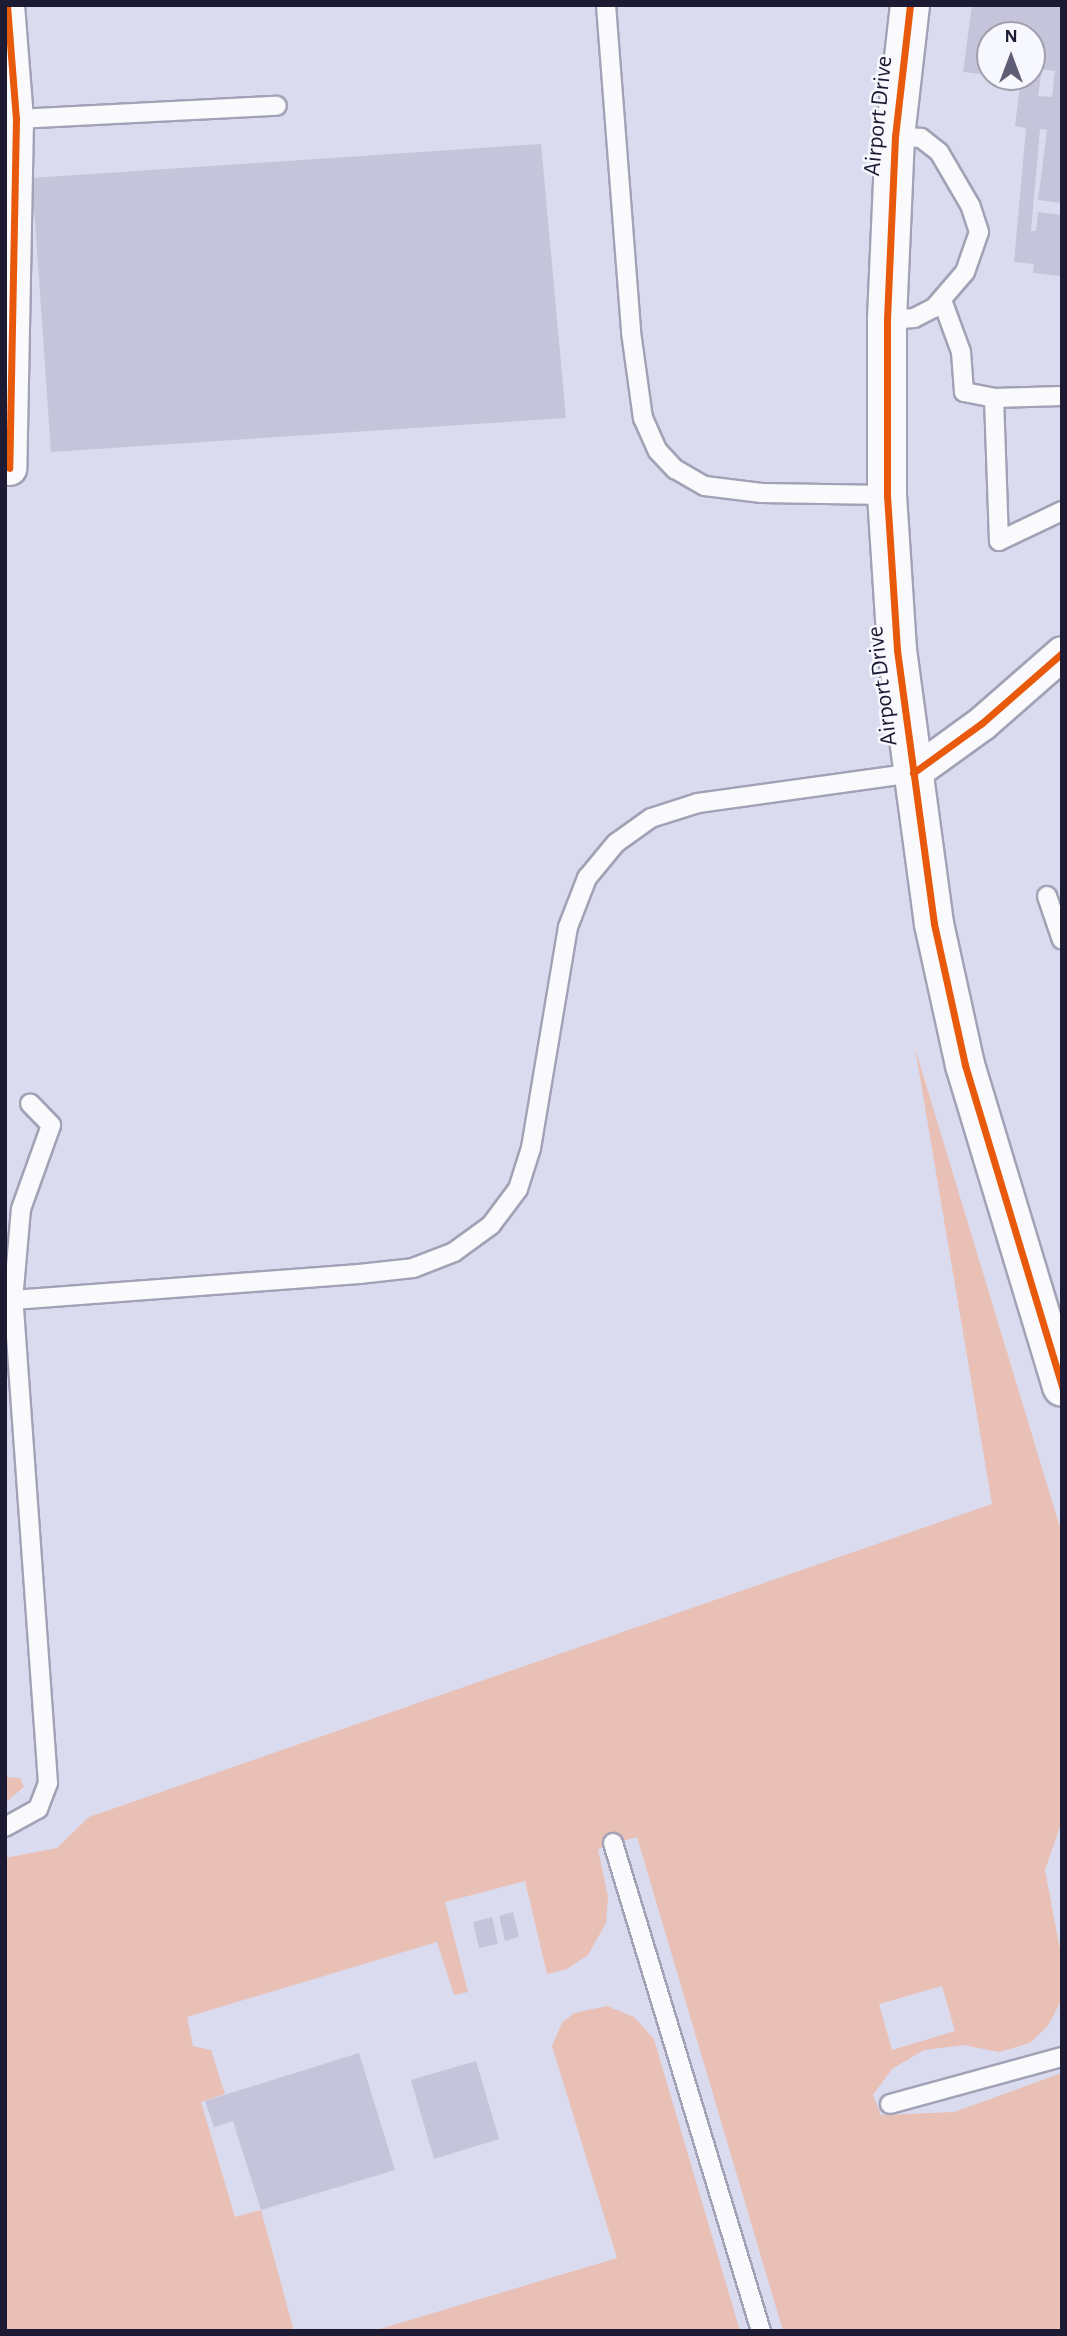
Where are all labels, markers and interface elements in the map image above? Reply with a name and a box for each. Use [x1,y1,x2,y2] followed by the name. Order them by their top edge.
[976,21,1046,91] north arrow
[1004,27,1018,46] text: N
[858,55,900,177] street label: Airport Drive
[861,624,905,748] street label: Airport Drive

